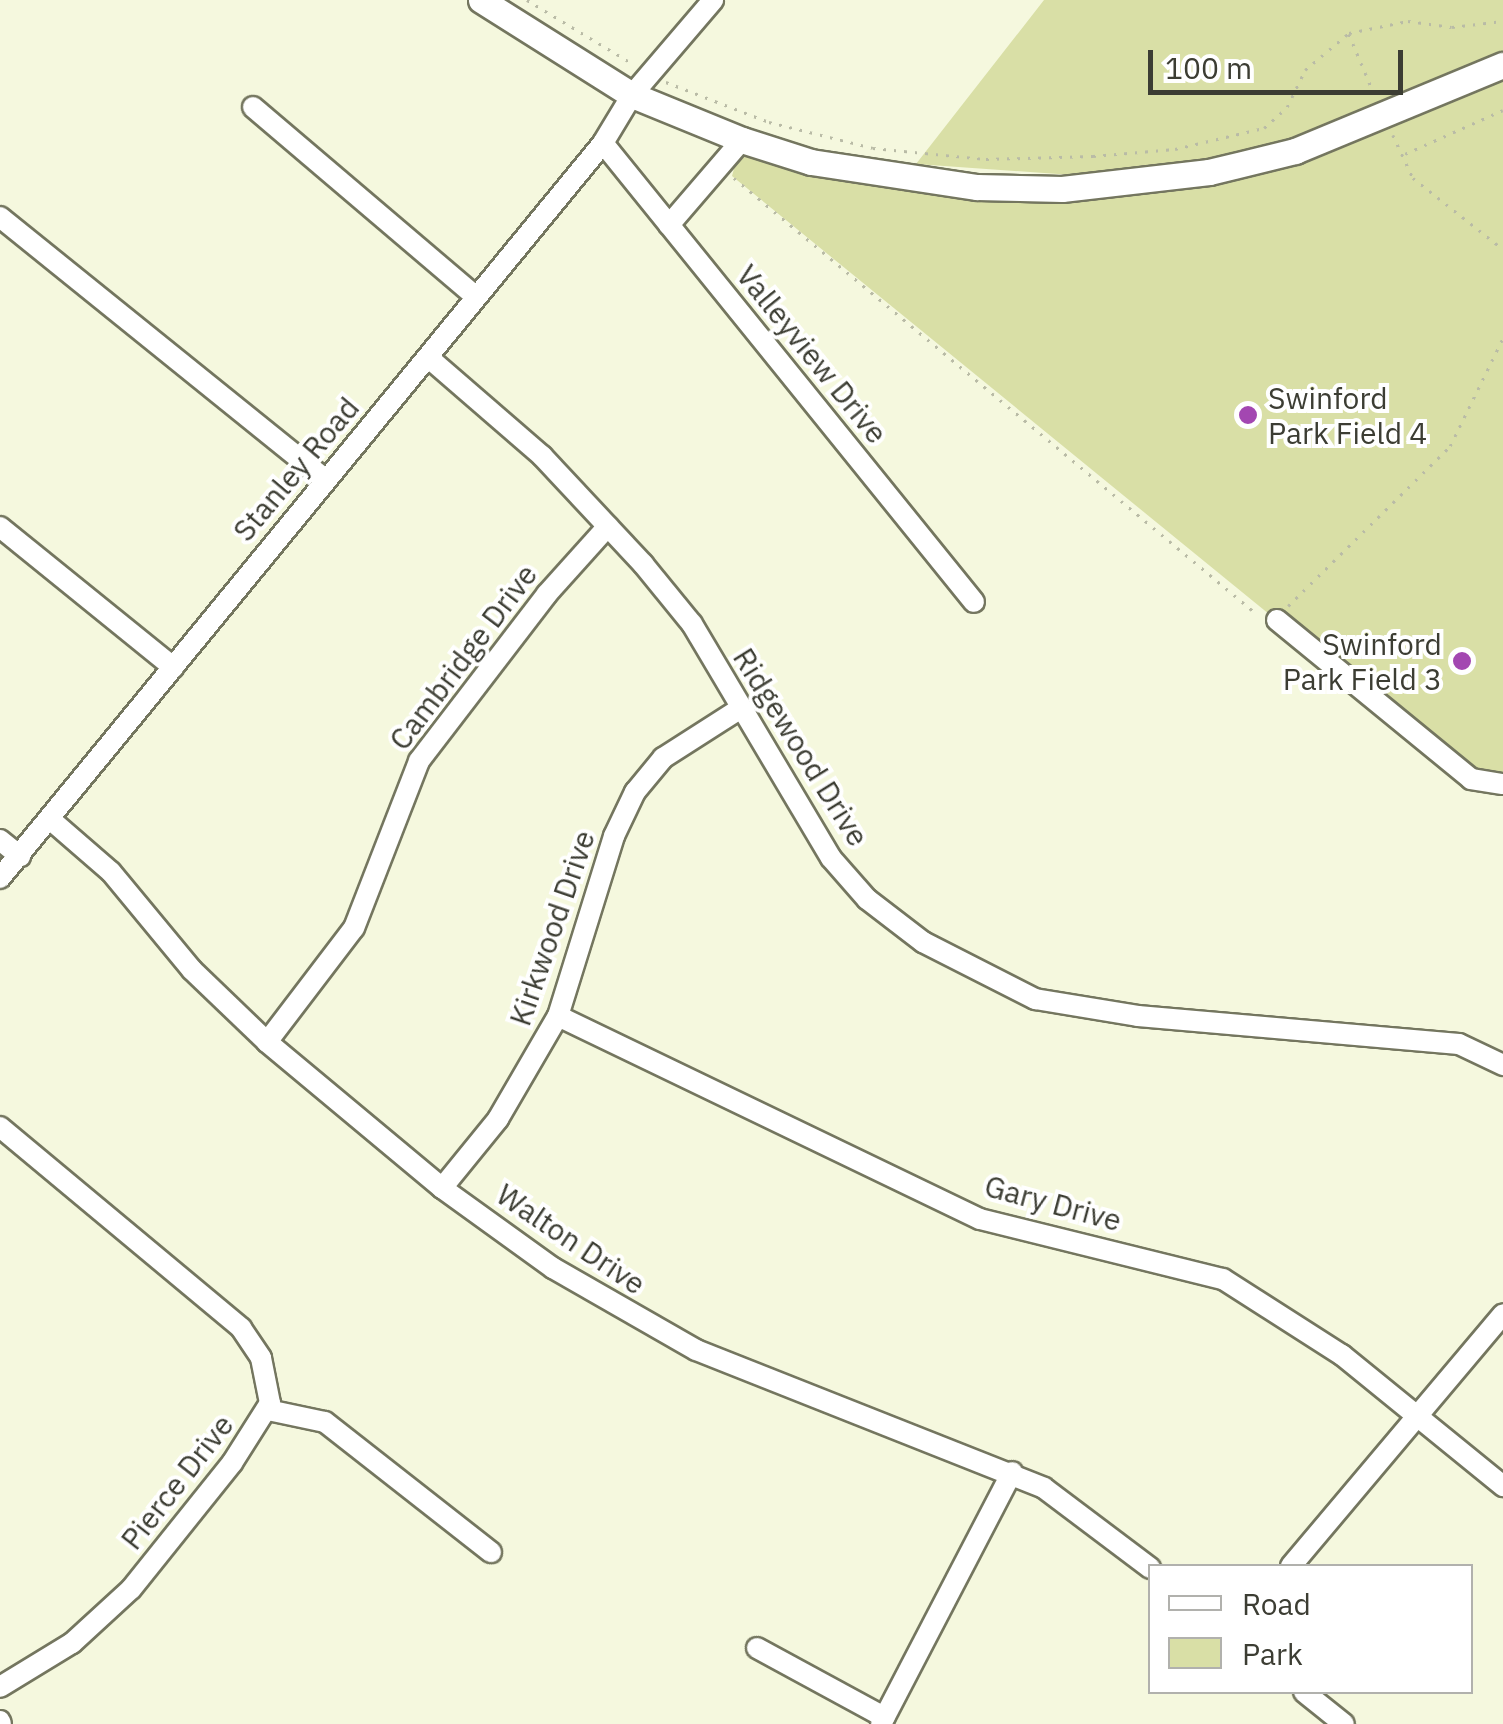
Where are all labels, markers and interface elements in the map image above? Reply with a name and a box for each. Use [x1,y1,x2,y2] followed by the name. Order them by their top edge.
[1153,30,1408,92] scale bar
[1165,48,1252,87] text: 100 m
[729,258,895,450] street label: Valleyview Drive
[1268,380,1427,450] place label: Swinford Park Field 4
[225,390,367,548] street label: Stanley Road
[1237,404,1259,426] marker: Swinford Park Field 4
[382,557,544,757] street label: Cambridge Drive
[1283,626,1442,696] place label: Swinford Park Field 3
[726,641,876,853] street label: Ridgewood Drive
[1451,650,1473,672] marker: Swinford Park Field 3
[502,826,602,1030] street label: Kirkwood Drive
[981,1168,1125,1238] street label: Gary Drive
[490,1176,652,1302] street label: Walton Drive
[113,1407,241,1557] street label: Pierce Drive
[1148,1564,1473,1694] legend
[1242,1584,1311,1623] text: Road
[1242,1634,1303,1673] text: Park

